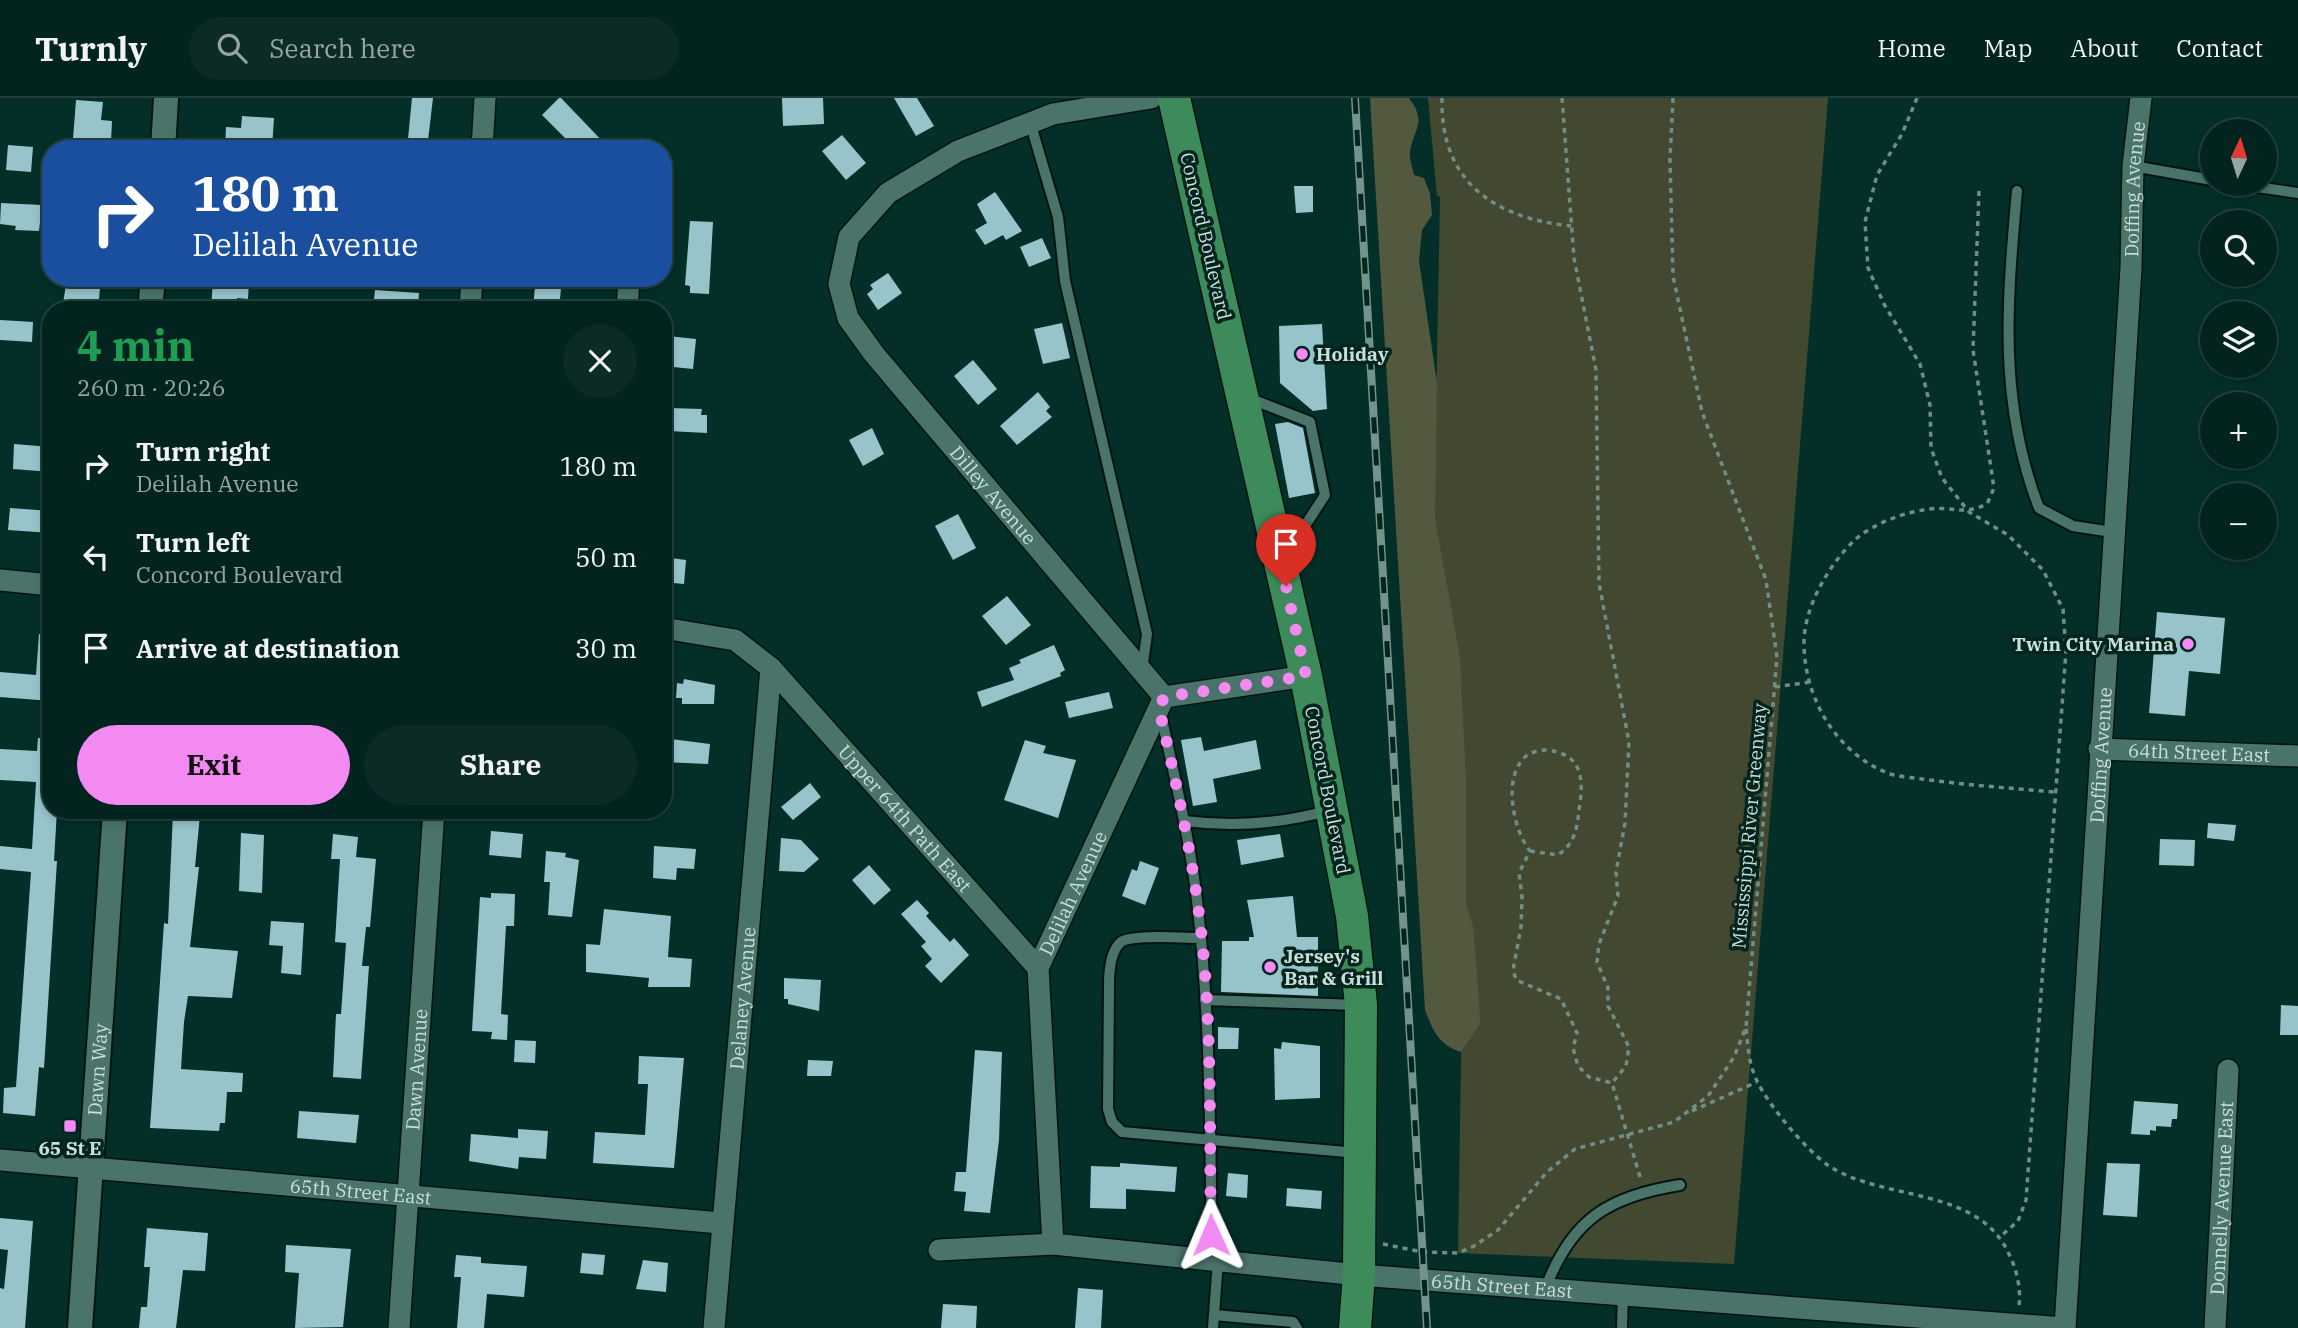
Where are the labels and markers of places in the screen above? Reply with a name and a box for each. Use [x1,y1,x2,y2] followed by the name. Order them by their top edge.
[1316,342,1389,366] place label: Holiday
[1294,346,1310,362] marker: Holiday
[1256,514,1316,586] pin
[2012,632,2174,656] place label: Twin City Marina
[2180,636,2196,652] marker: Twin City Marina
[1284,944,1383,990] place label: Jersey's Bar & Grill
[1262,959,1278,975] marker: Jersey's Bar & Grill
[62,1118,78,1134] marker: 65 St E
[38,1136,102,1160] place label: 65 St E

